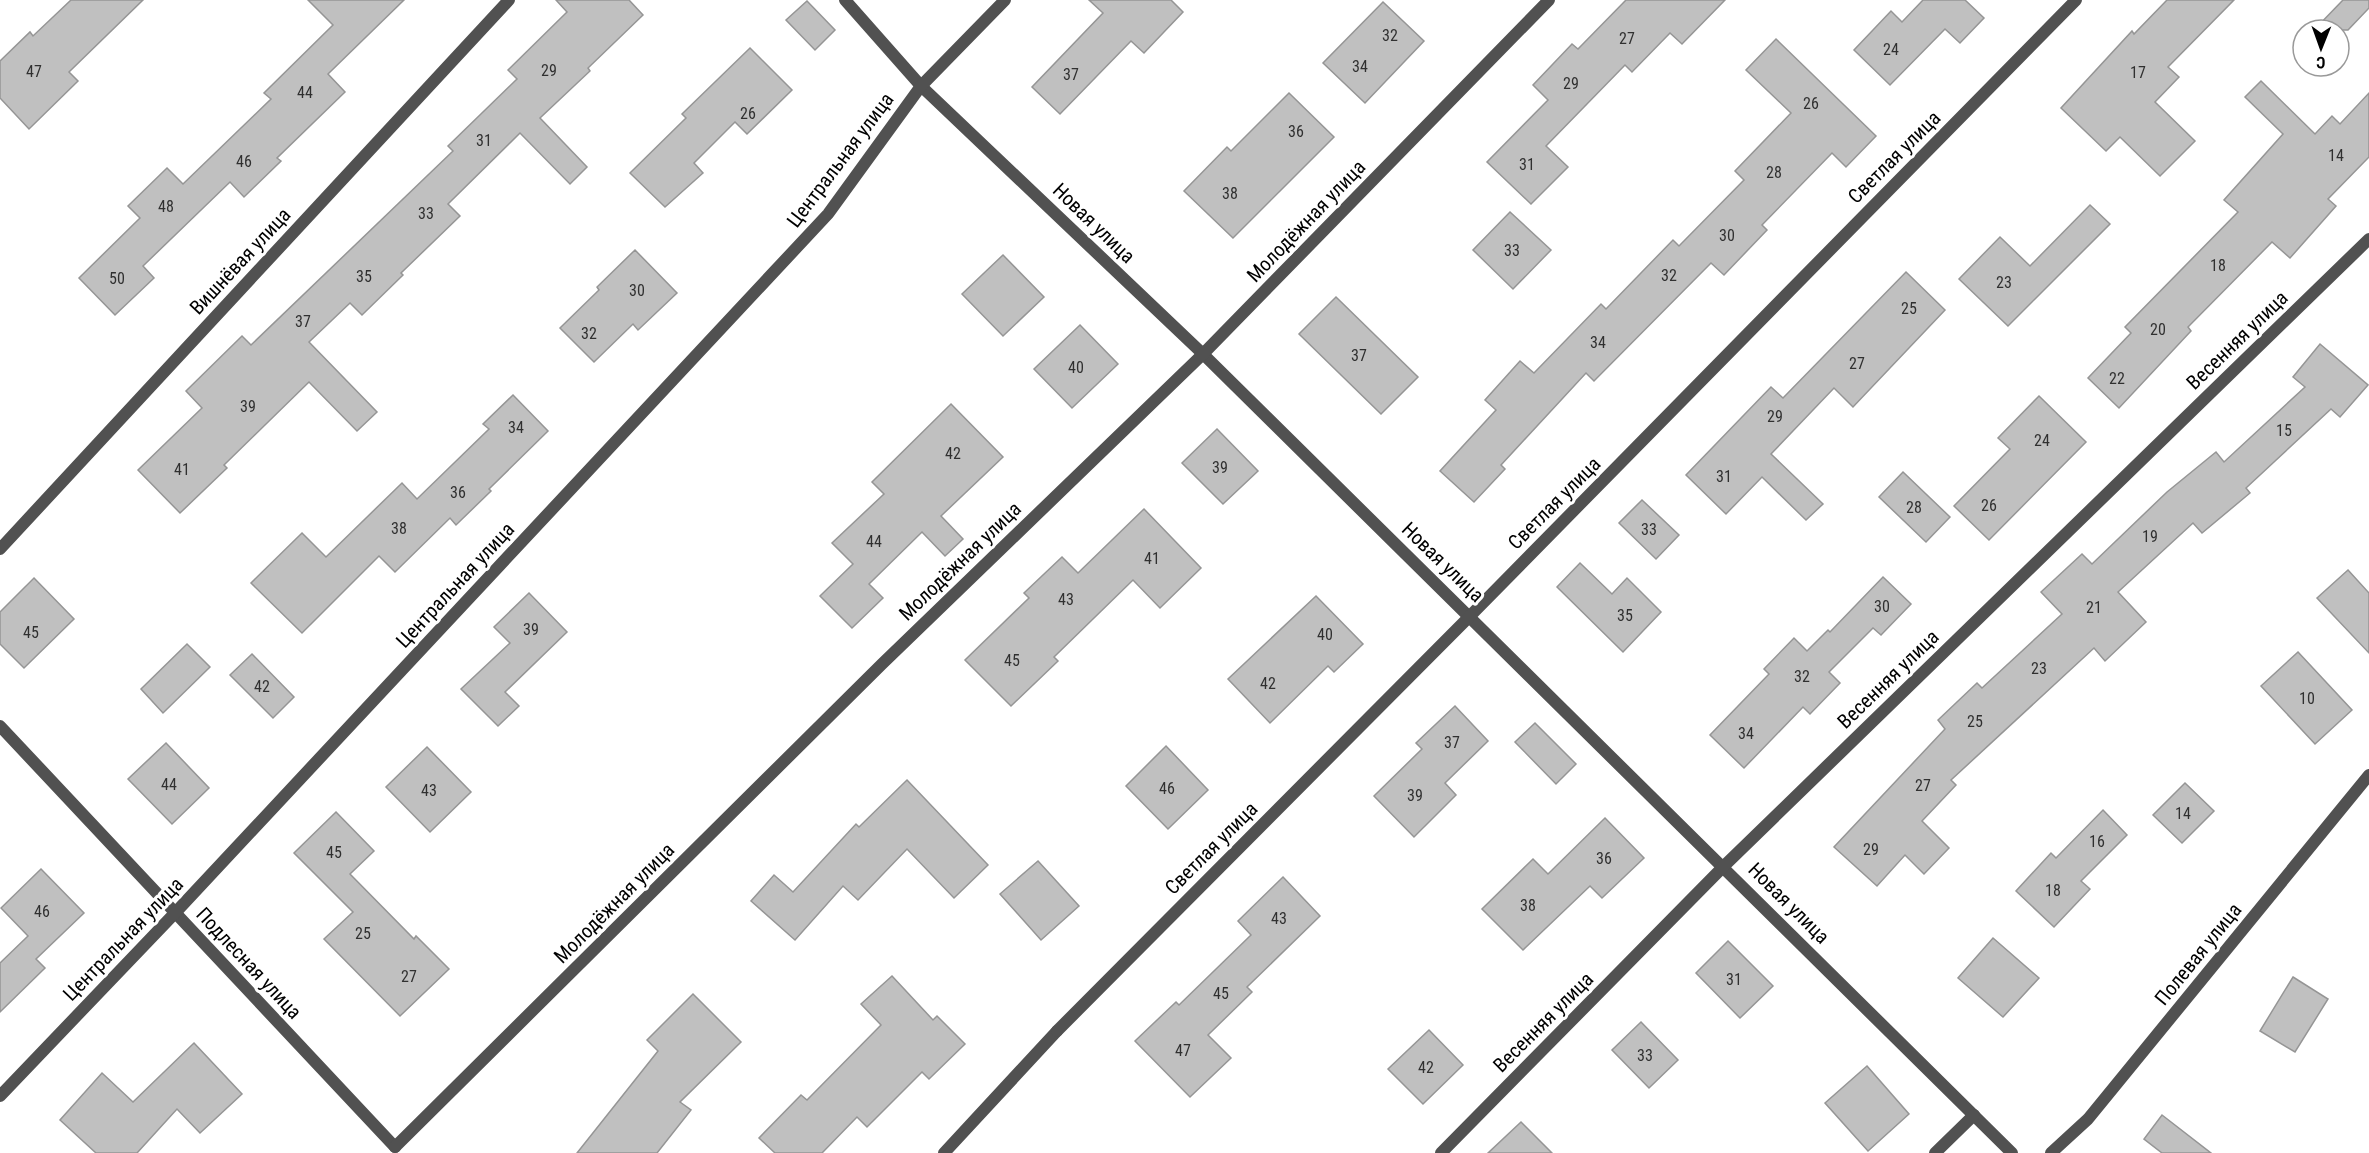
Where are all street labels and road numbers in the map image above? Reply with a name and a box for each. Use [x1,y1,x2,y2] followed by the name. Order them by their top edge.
[782,88,898,232] street label: Центральная улица
[1843,106,1945,208] street label: Светлая улица
[1242,155,1370,287] street label: Молодёжная улица
[1048,178,1140,268] street label: Новая улица
[185,203,295,319] street label: Вишнёвая улица
[2181,286,2293,394] street label: Весенняя улица
[1503,452,1605,554] street label: Светлая улица
[894,497,1026,625] street label: Молодёжная улица
[391,517,519,653] street label: Центральная улица
[1397,517,1489,607] street label: Новая улица
[1832,625,1944,733] street label: Весенняя улица
[1160,797,1262,899] street label: Светлая улица
[549,838,679,968] street label: Молодёжная улица
[1743,857,1835,949] street label: Новая улица
[58,872,188,1006] street label: Центральная улица
[2150,898,2246,1010] street label: Полевая улица
[191,902,307,1024] street label: Подлесная улица
[1488,967,1598,1077] street label: Весенняя улица

